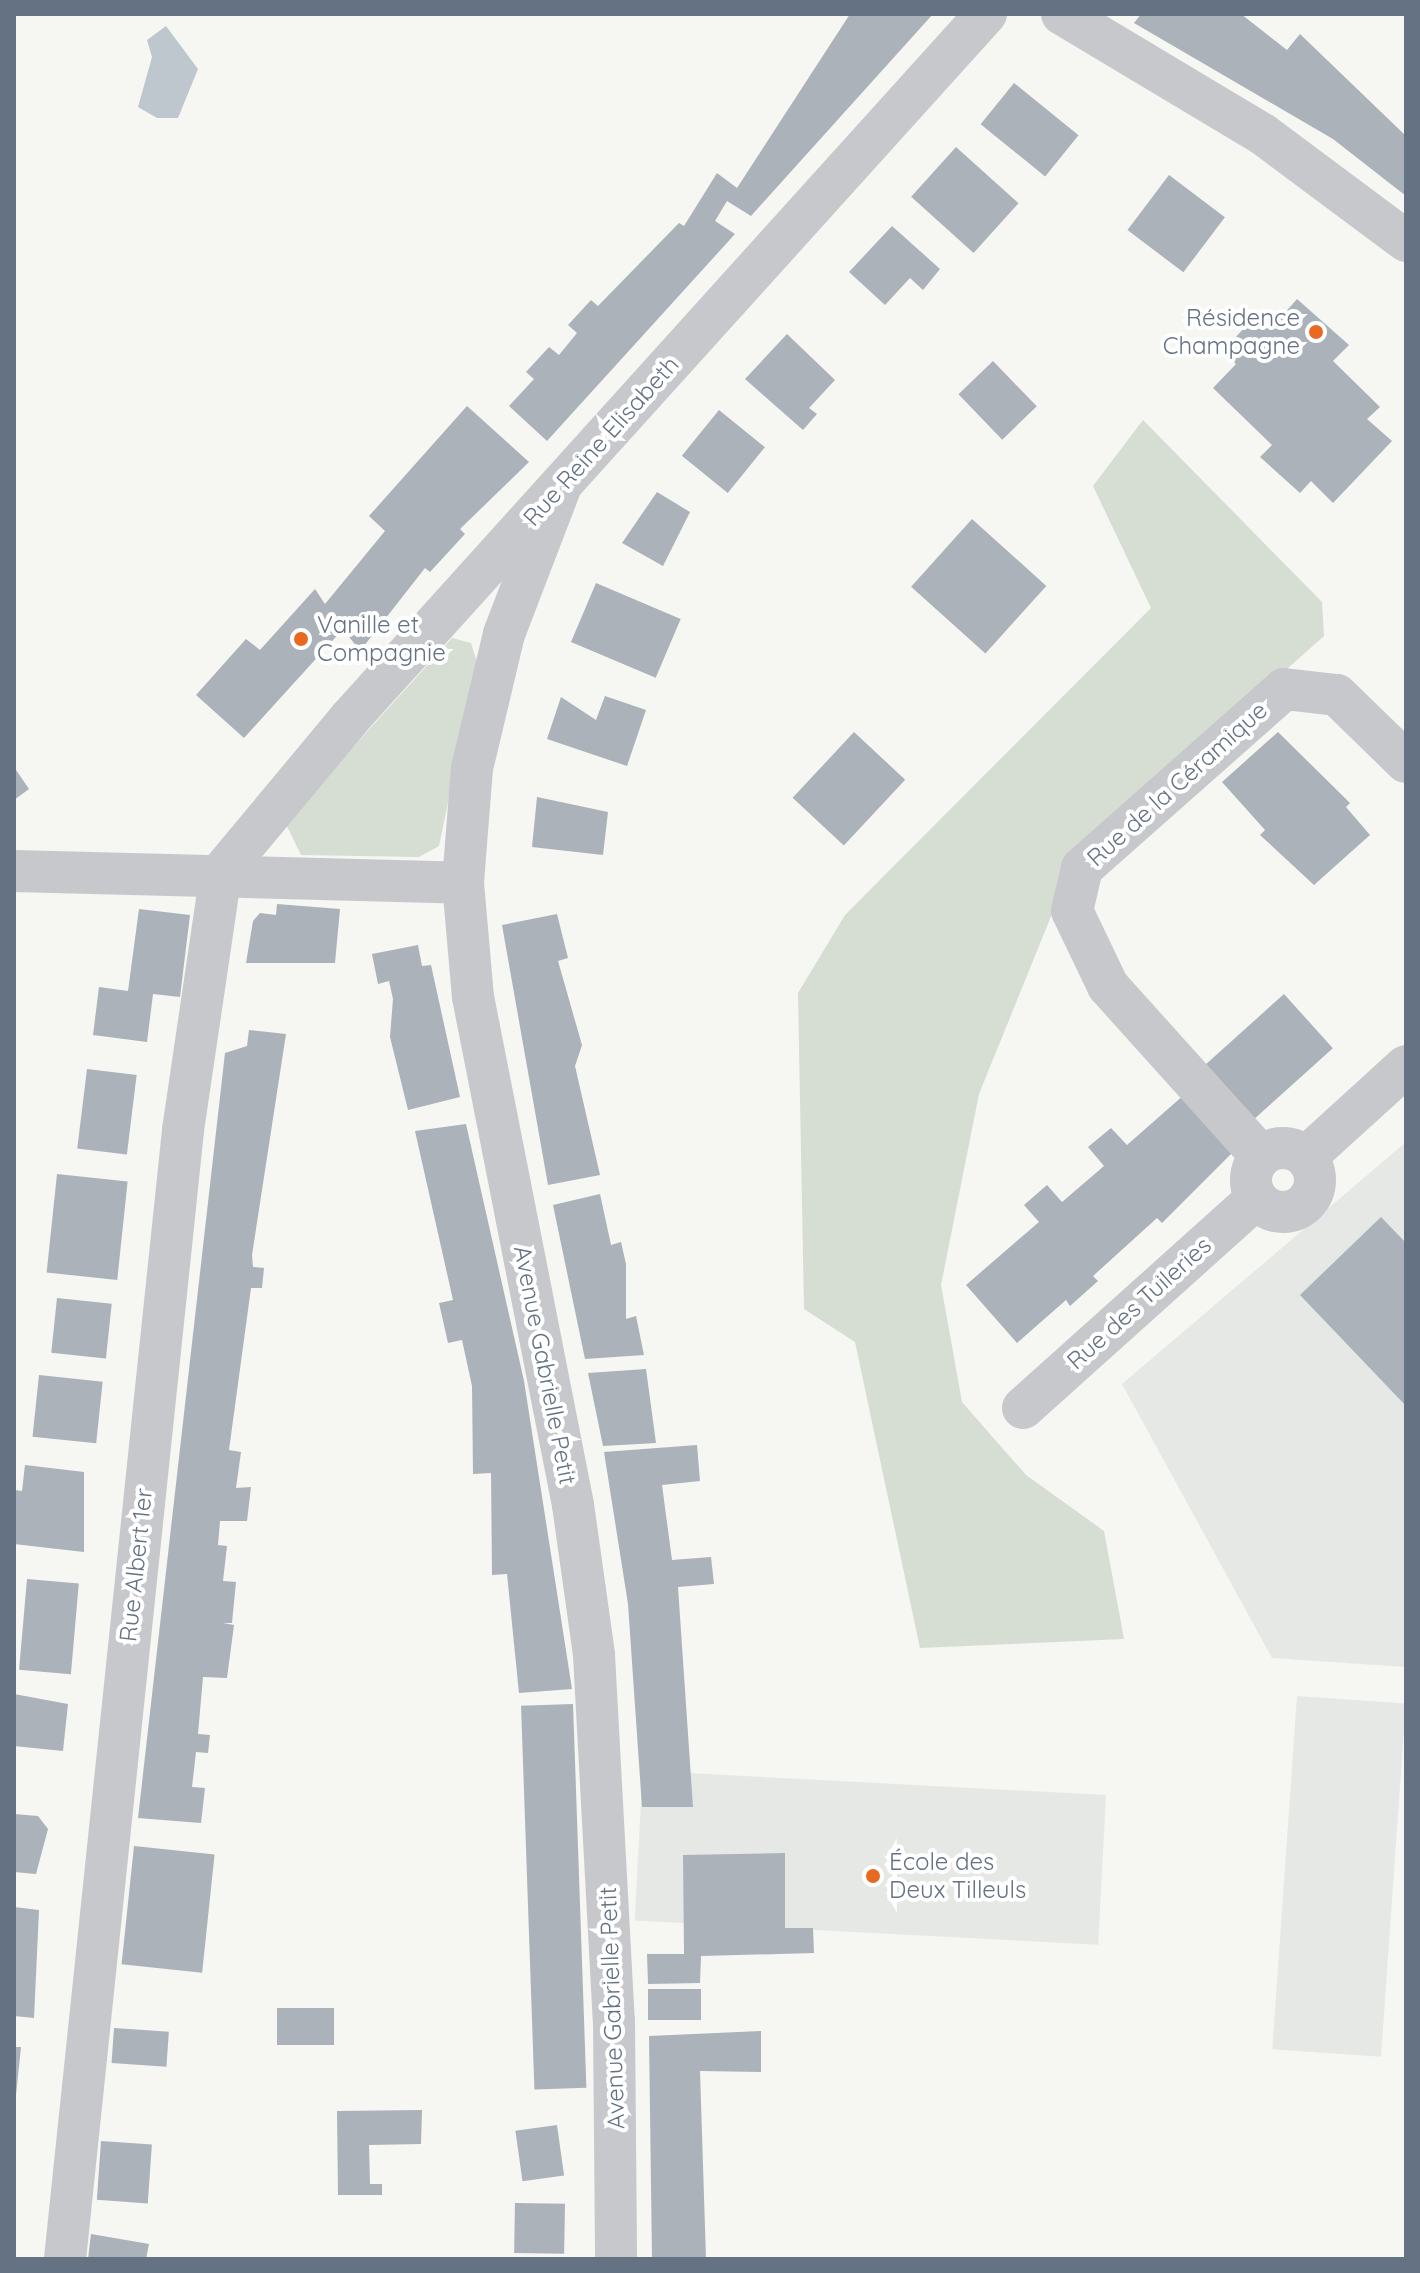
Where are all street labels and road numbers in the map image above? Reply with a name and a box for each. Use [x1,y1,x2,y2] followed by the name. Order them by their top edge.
[517,350,685,532] street label: Rue Reine Elisabeth
[1081,696,1273,872] street label: Rue de la Céramique
[1061,1231,1217,1375] street label: Rue des Tuileries
[508,1243,582,1487] street label: Avenue Gabrielle Petit
[114,1487,158,1643] street label: Rue Albert 1er
[593,1886,631,2130] street label: Avenue Gabrielle Petit

